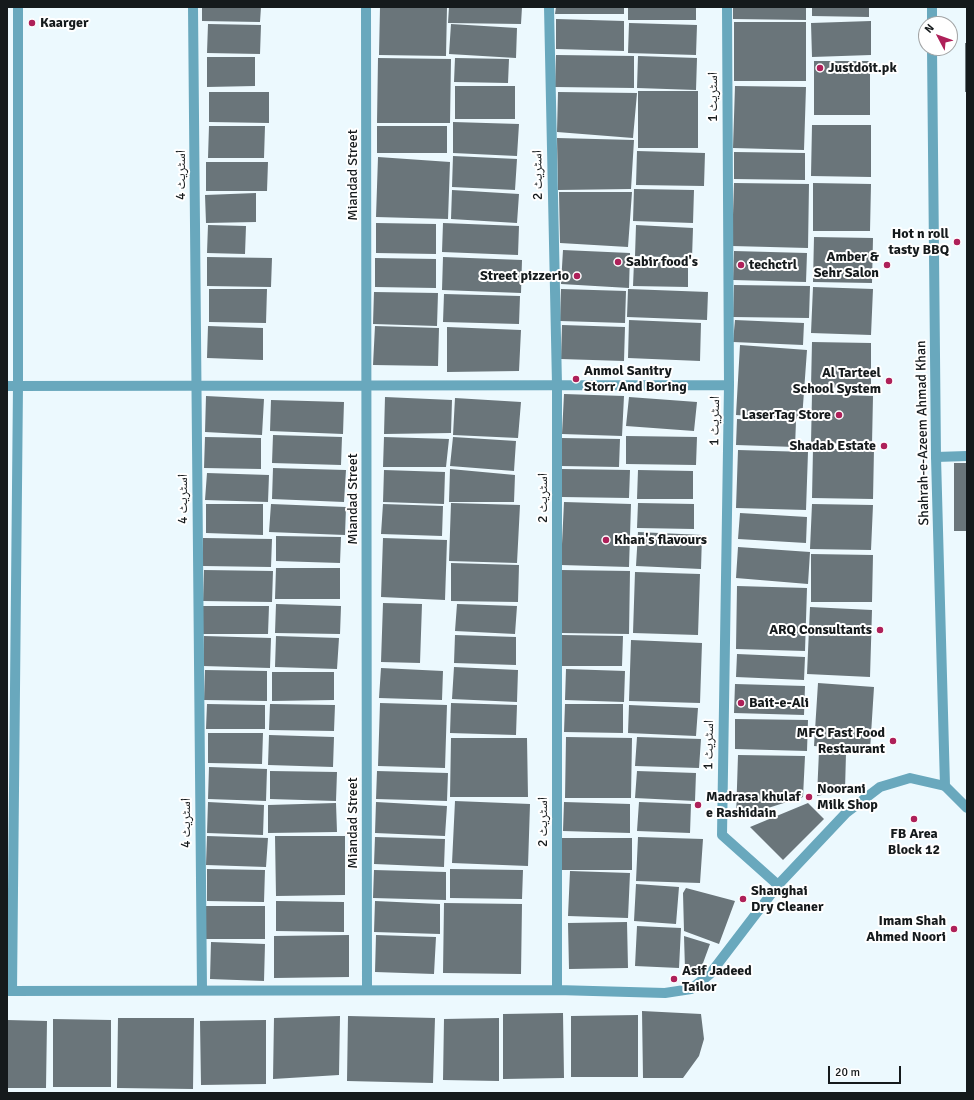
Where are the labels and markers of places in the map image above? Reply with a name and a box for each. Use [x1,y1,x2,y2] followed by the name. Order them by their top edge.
[40,15,88,31] place label: Kaarger
[27,18,37,28] marker: Kaarger
[828,60,897,76] place label: Justdoit.pk
[815,63,825,73] marker: Justdoit.pk
[888,226,949,258] place label: Hot n roll tasty BBQ
[952,237,962,247] marker: Hot n roll tasty BBQ
[814,249,879,282] place label: Amber & Sehr Salon
[626,254,698,270] place label: Sabir food's
[613,257,623,267] marker: Sabir food's
[749,257,797,273] place label: techctrl
[736,260,746,270] marker: techctrl
[882,260,892,270] marker: Amber & Sehr Salon
[480,268,569,284] place label: Street pizzerio
[572,271,582,281] marker: Street pizzerio
[584,363,687,396] place label: Anmol Sanitry Storr And Boring
[793,365,881,398] place label: Al Tarteel School System
[571,374,581,384] marker: Anmol Sanitry Storr And Boring
[884,376,894,386] marker: Al Tarteel School System
[741,407,831,423] place label: LaserTag Store
[834,410,844,420] marker: LaserTag Store
[790,438,876,454] place label: Shadab Estate
[879,441,889,451] marker: Shadab Estate
[614,532,707,548] place label: Khan's flavours
[601,535,611,545] marker: Khan's flavours
[769,622,872,638] place label: ARQ Consultants
[875,625,885,635] marker: ARQ Consultants
[749,695,809,711] place label: Bait-e-Ali
[736,698,746,708] marker: Bait-e-Ali
[797,725,885,758] place label: MFC Fast Food Restaurant
[888,736,898,746] marker: MFC Fast Food Restaurant
[817,781,878,814] place label: Noorani Milk Shop
[706,789,801,822] place label: Madrasa khulaf e Rashidain
[804,792,814,802] marker: Noorani Milk Shop
[693,800,703,810] marker: Madrasa khulaf e Rashidain
[909,814,919,824] marker: FB Area Block 12
[888,826,940,858] place label: FB Area Block 12
[751,883,823,916] place label: Shanghai Dry Cleaner
[738,894,748,904] marker: Shanghai Dry Cleaner
[866,913,946,946] place label: Imam Shah Ahmed Noori
[949,924,959,934] marker: Imam Shah Ahmed Noori
[682,963,752,996] place label: Asif Jadeed Tailor
[669,974,679,984] marker: Asif Jadeed Tailor

